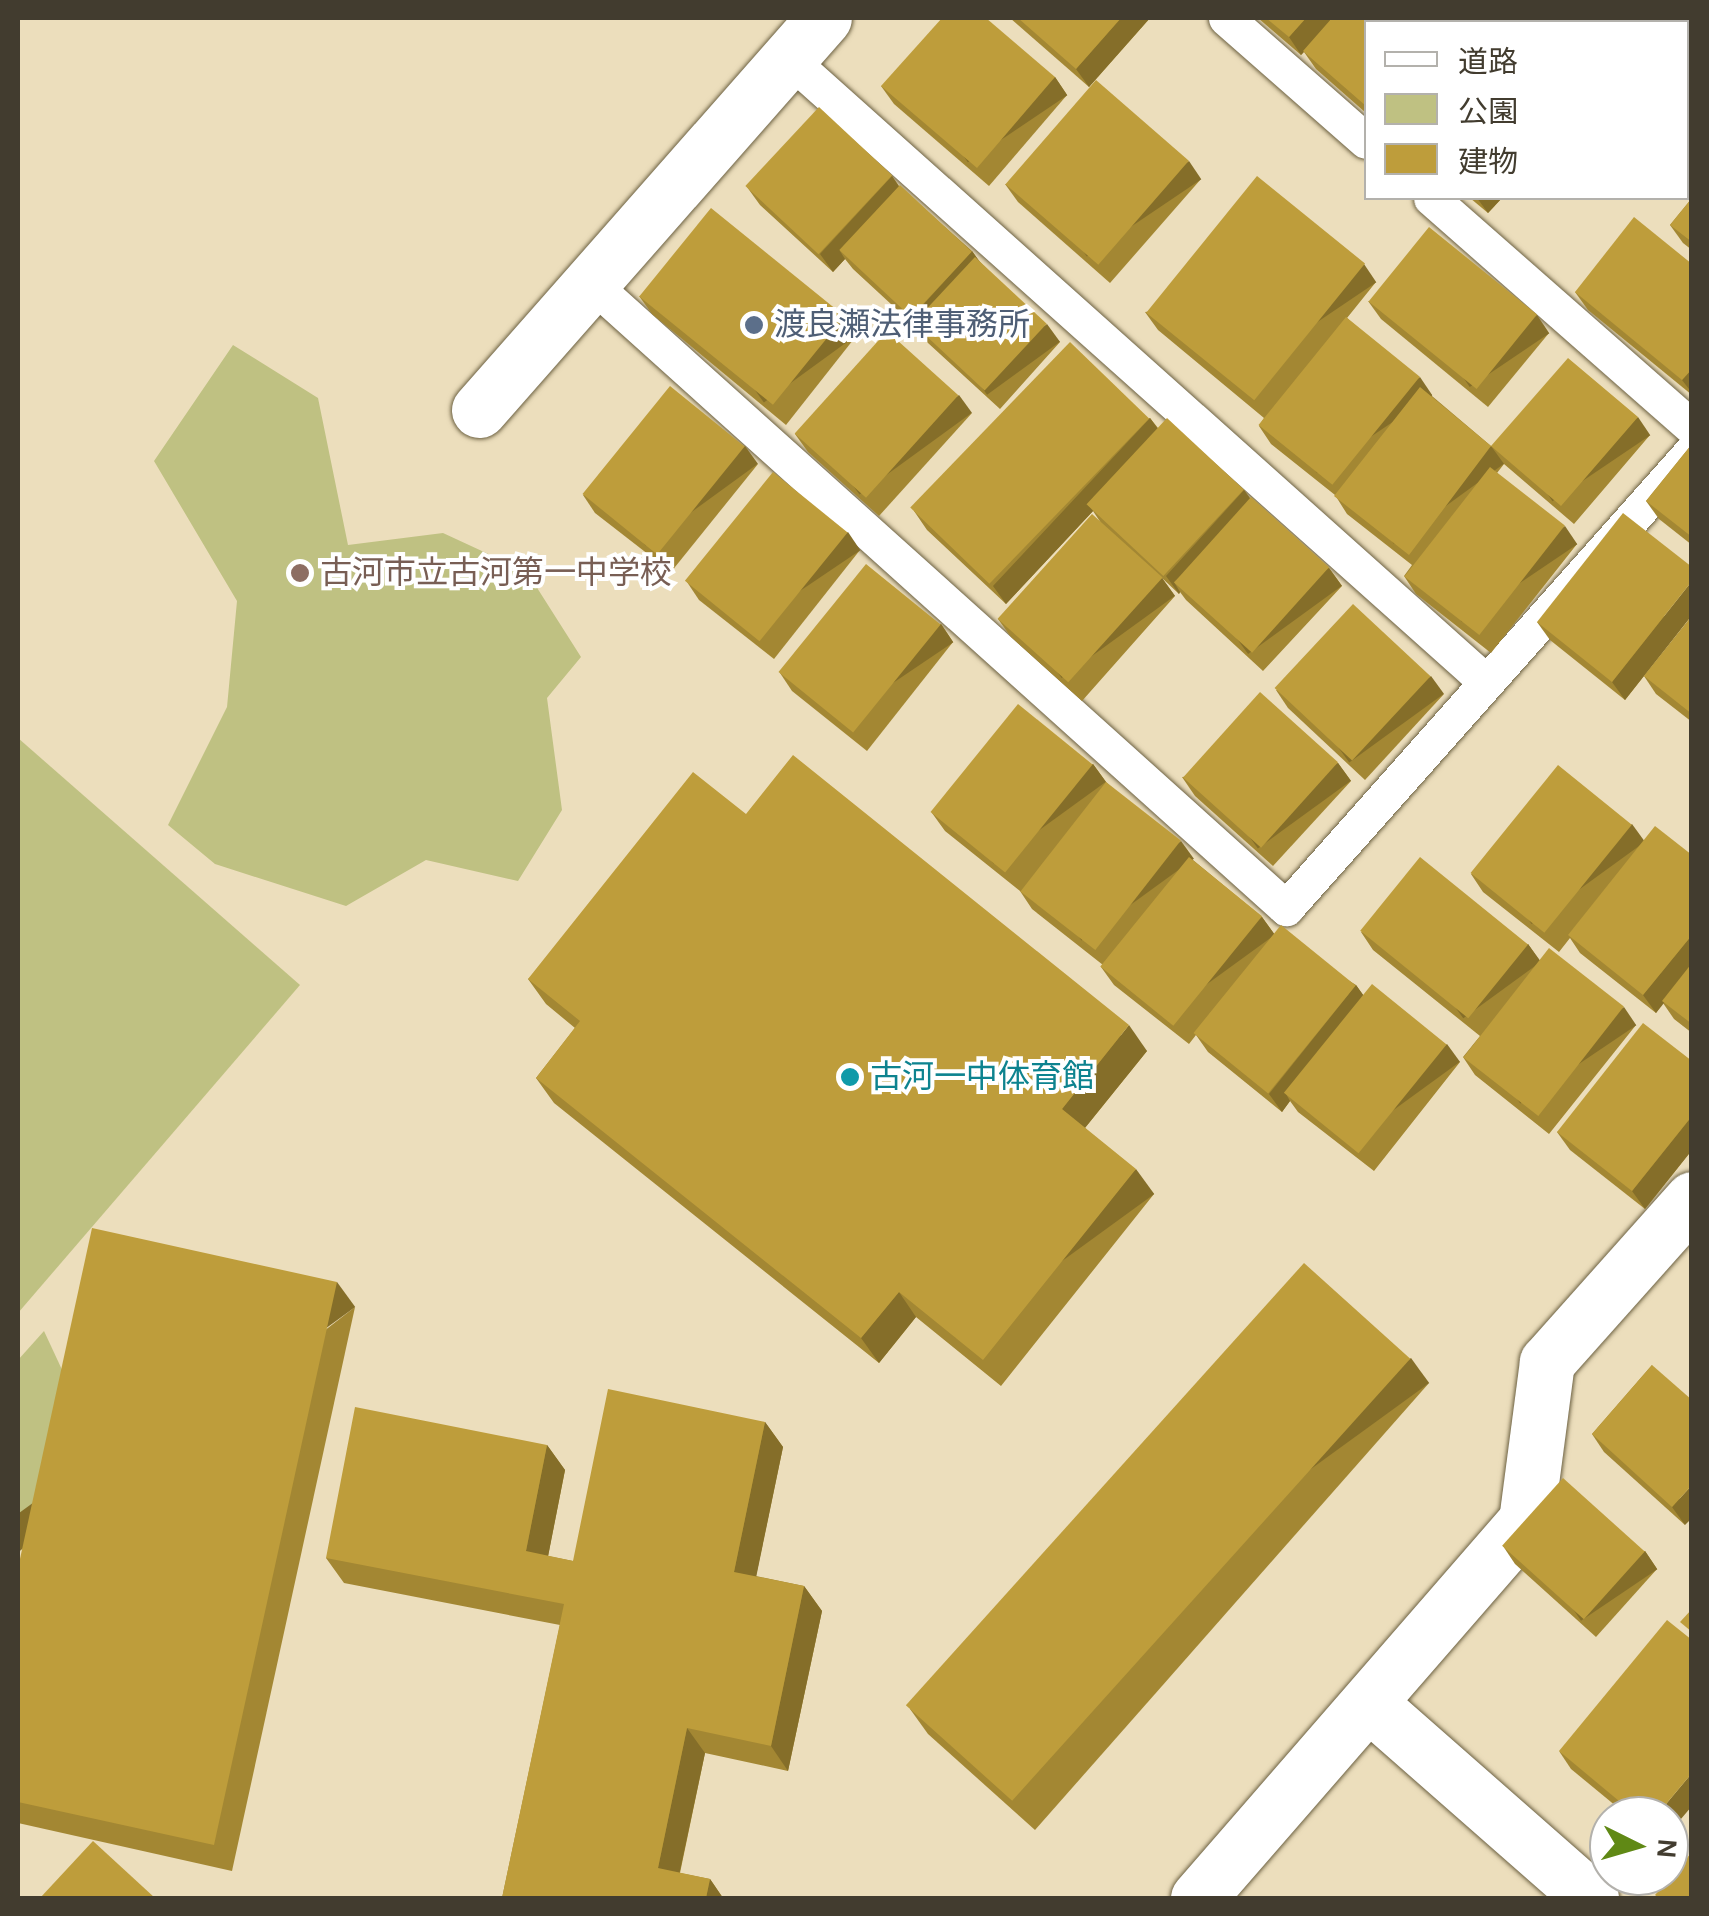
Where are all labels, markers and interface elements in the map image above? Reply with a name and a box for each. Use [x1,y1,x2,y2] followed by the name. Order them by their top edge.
[1364,20,1689,200] legend
[1458,44,1518,80] text: 道路
[1458,94,1518,130] text: 公園
[1458,144,1518,180] text: 建物
[774,306,1030,344] place label: 渡良瀬法律事務所
[743,314,765,336] marker: 渡良瀬法律事務所
[320,554,672,592] place label: 古河市立古河第一中学校
[289,562,311,584] marker: 古河市立古河第一中学校
[870,1058,1094,1096] place label: 古河一中体育館
[839,1066,861,1088] marker: 古河一中体育館
[1589,1796,1689,1896] north arrow
[1650,1837,1685,1860] text: N

